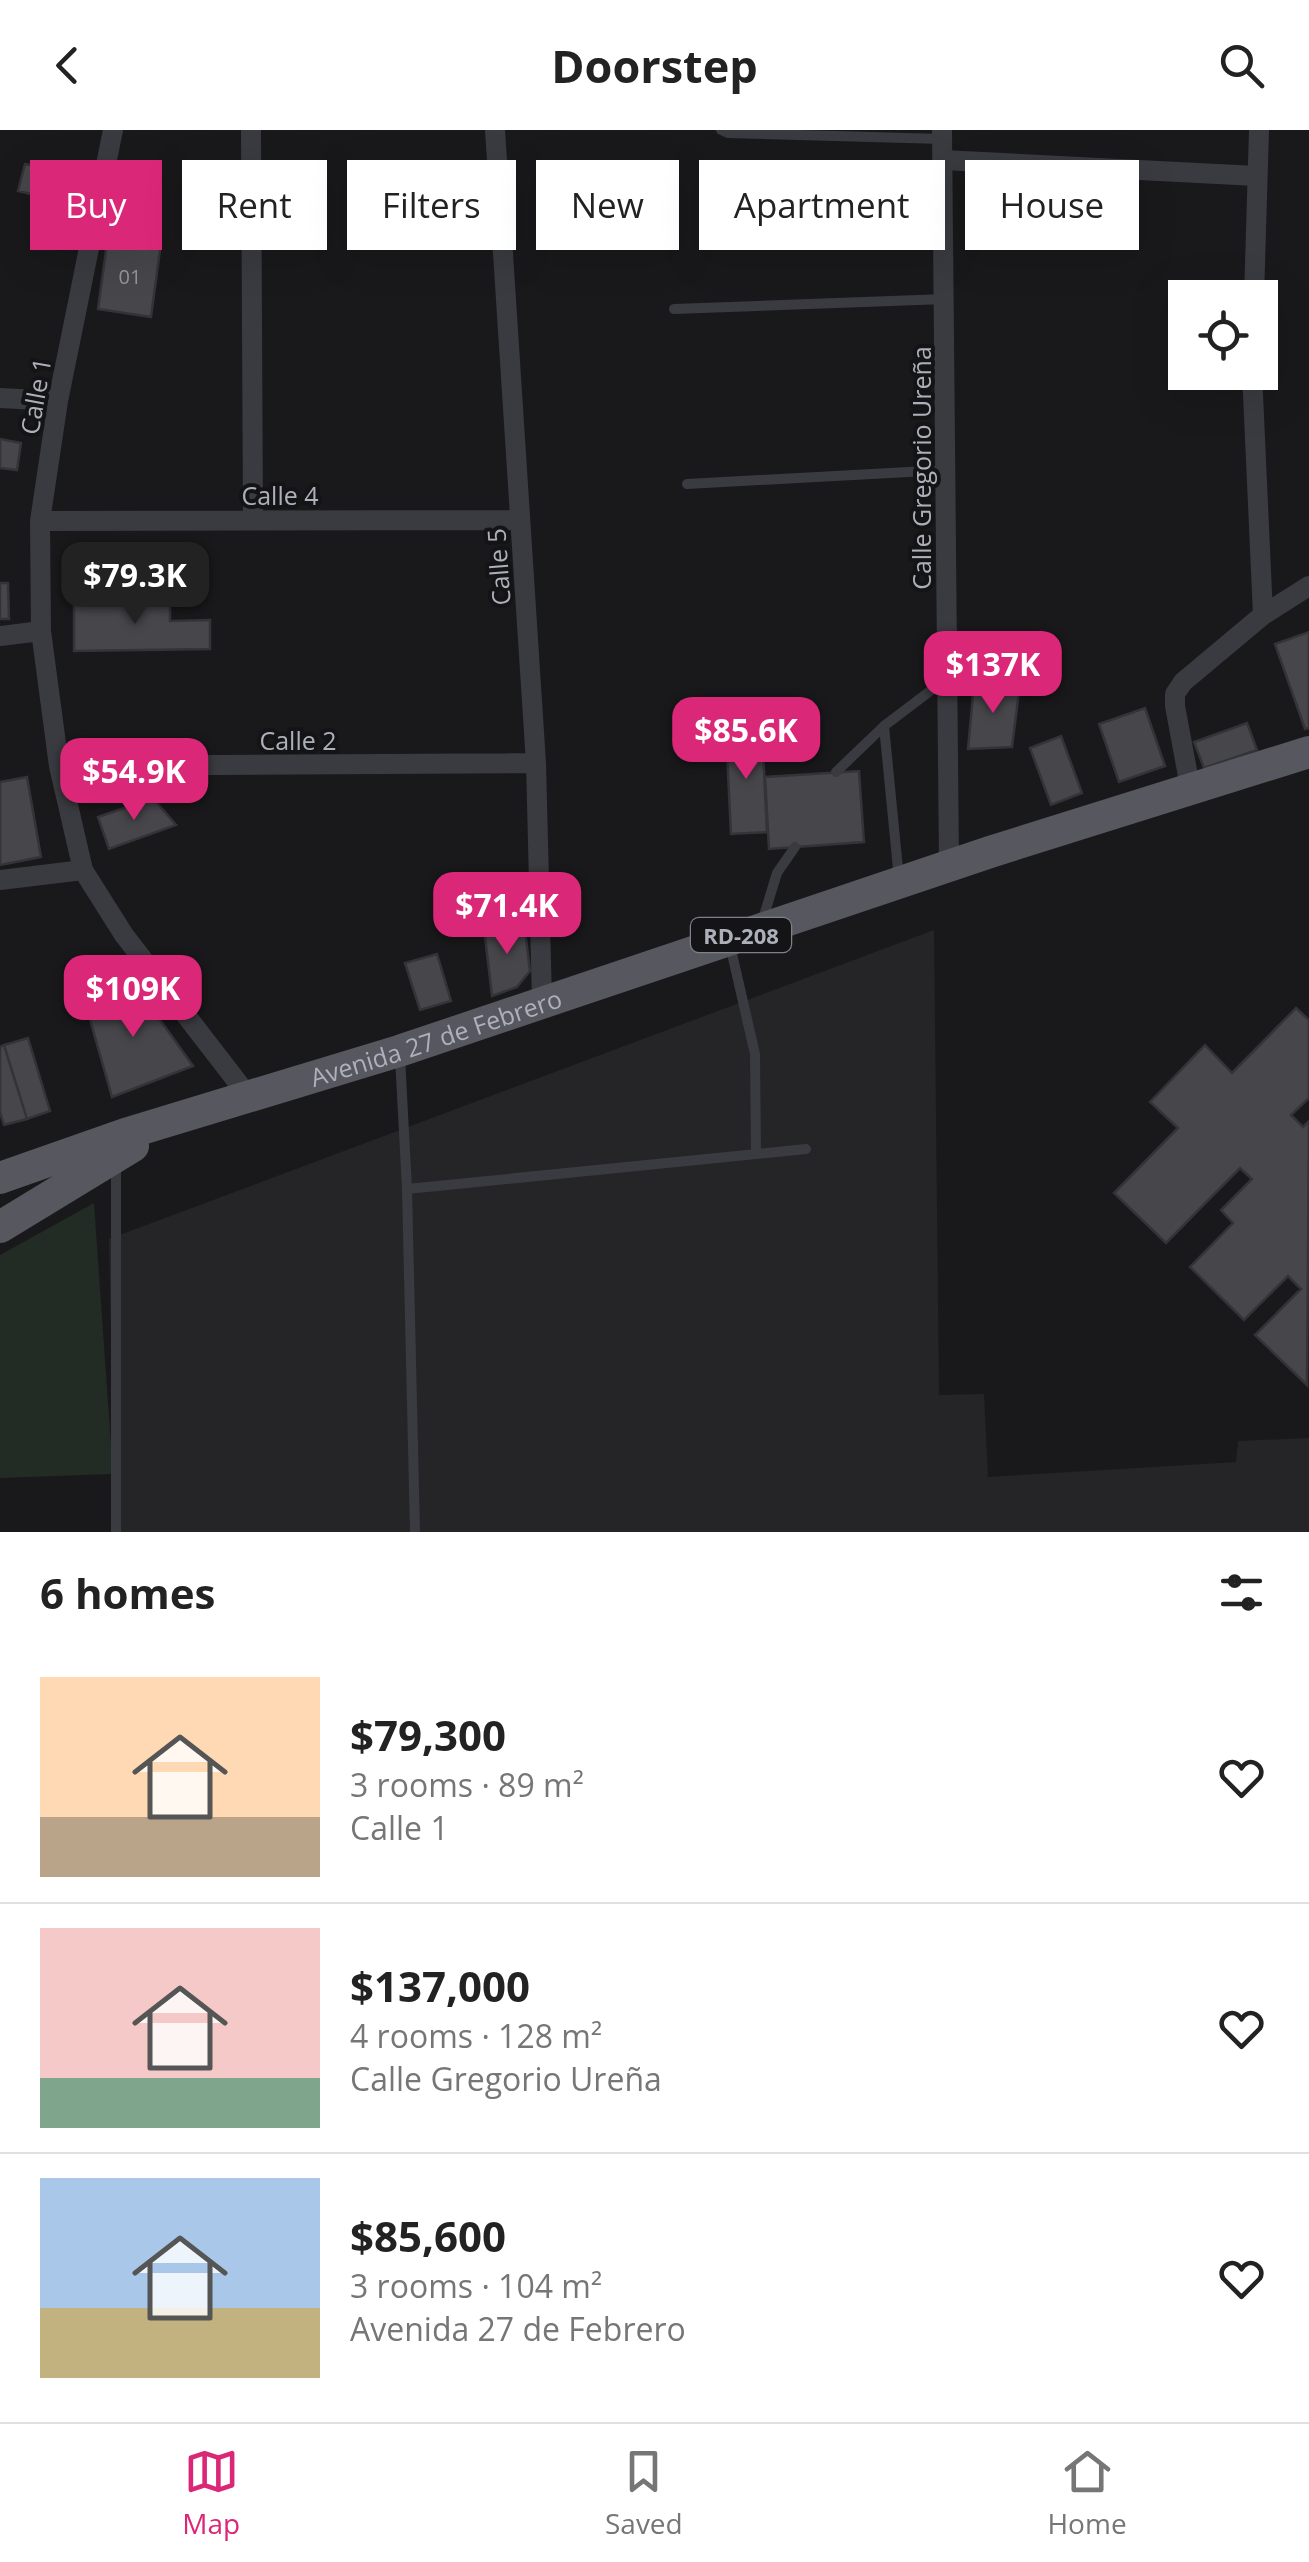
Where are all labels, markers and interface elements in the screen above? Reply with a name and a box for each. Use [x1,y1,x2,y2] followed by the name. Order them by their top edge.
[551,35,758,96] text: Doorstep
[40,38,95,93] icon: back
[1214,38,1269,93] icon: search
[30,160,162,250] chip: Buy
[182,160,327,250] chip: Rent
[347,160,516,250] chip: Filters
[536,160,679,250] chip: New
[699,160,945,250] chip: Apartment
[965,160,1139,250] chip: House
[119,263,141,290] house number: 01
[1168,280,1278,390] map controls
[1168,280,1278,390] button: locate
[904,346,938,590] street label: Calle Gregorio Ureña
[12,355,58,437] street label: Calle 1
[241,478,319,512] street label: Calle 4
[478,527,518,607] street label: Calle 5
[54,542,216,627] pin: $79.3K
[83,553,187,596] text: $79.3K
[923,631,1063,716] pin: $137K
[946,642,1040,685] text: $137K
[665,697,827,782] pin: $85.6K
[694,708,798,751] text: $85.6K
[259,723,337,757] street label: Calle 2
[53,738,215,823] pin: $54.9K
[82,749,186,792] text: $54.9K
[426,872,588,957] pin: $71.4K
[455,883,559,926] text: $71.4K
[691,918,791,952] road number: RD-208
[63,955,203,1040] pin: $109K
[86,966,180,1009] text: $109K
[306,981,566,1094] street label: Avenida 27 de Febrero
[40,1564,215,1621] text: 6 homes
[1214,1565,1269,1620] icon: filters
[350,1706,506,1763] text: $79,300
[120,1717,240,1837] icon: home
[1214,1750,1269,1805] icon: heart
[350,1763,584,1806] text: 3 rooms · 89 m²
[350,1806,449,1849] text: Calle 1
[350,1957,530,2014] text: $137,000
[120,1968,240,2088] icon: home
[1214,2001,1269,2056] icon: heart
[350,2014,602,2057] text: 4 rooms · 128 m²
[350,2057,662,2100] text: Calle Gregorio Ureña
[350,2207,506,2264] text: $85,600
[120,2218,240,2338] icon: home
[1214,2251,1269,2306] icon: heart
[350,2264,602,2307] text: 3 rooms · 104 m²
[350,2307,686,2350] text: Avenida 27 de Febrero
[182,2444,240,2542] tab: Map
[605,2444,683,2542] tab: Saved
[1047,2444,1127,2542] tab: Home

